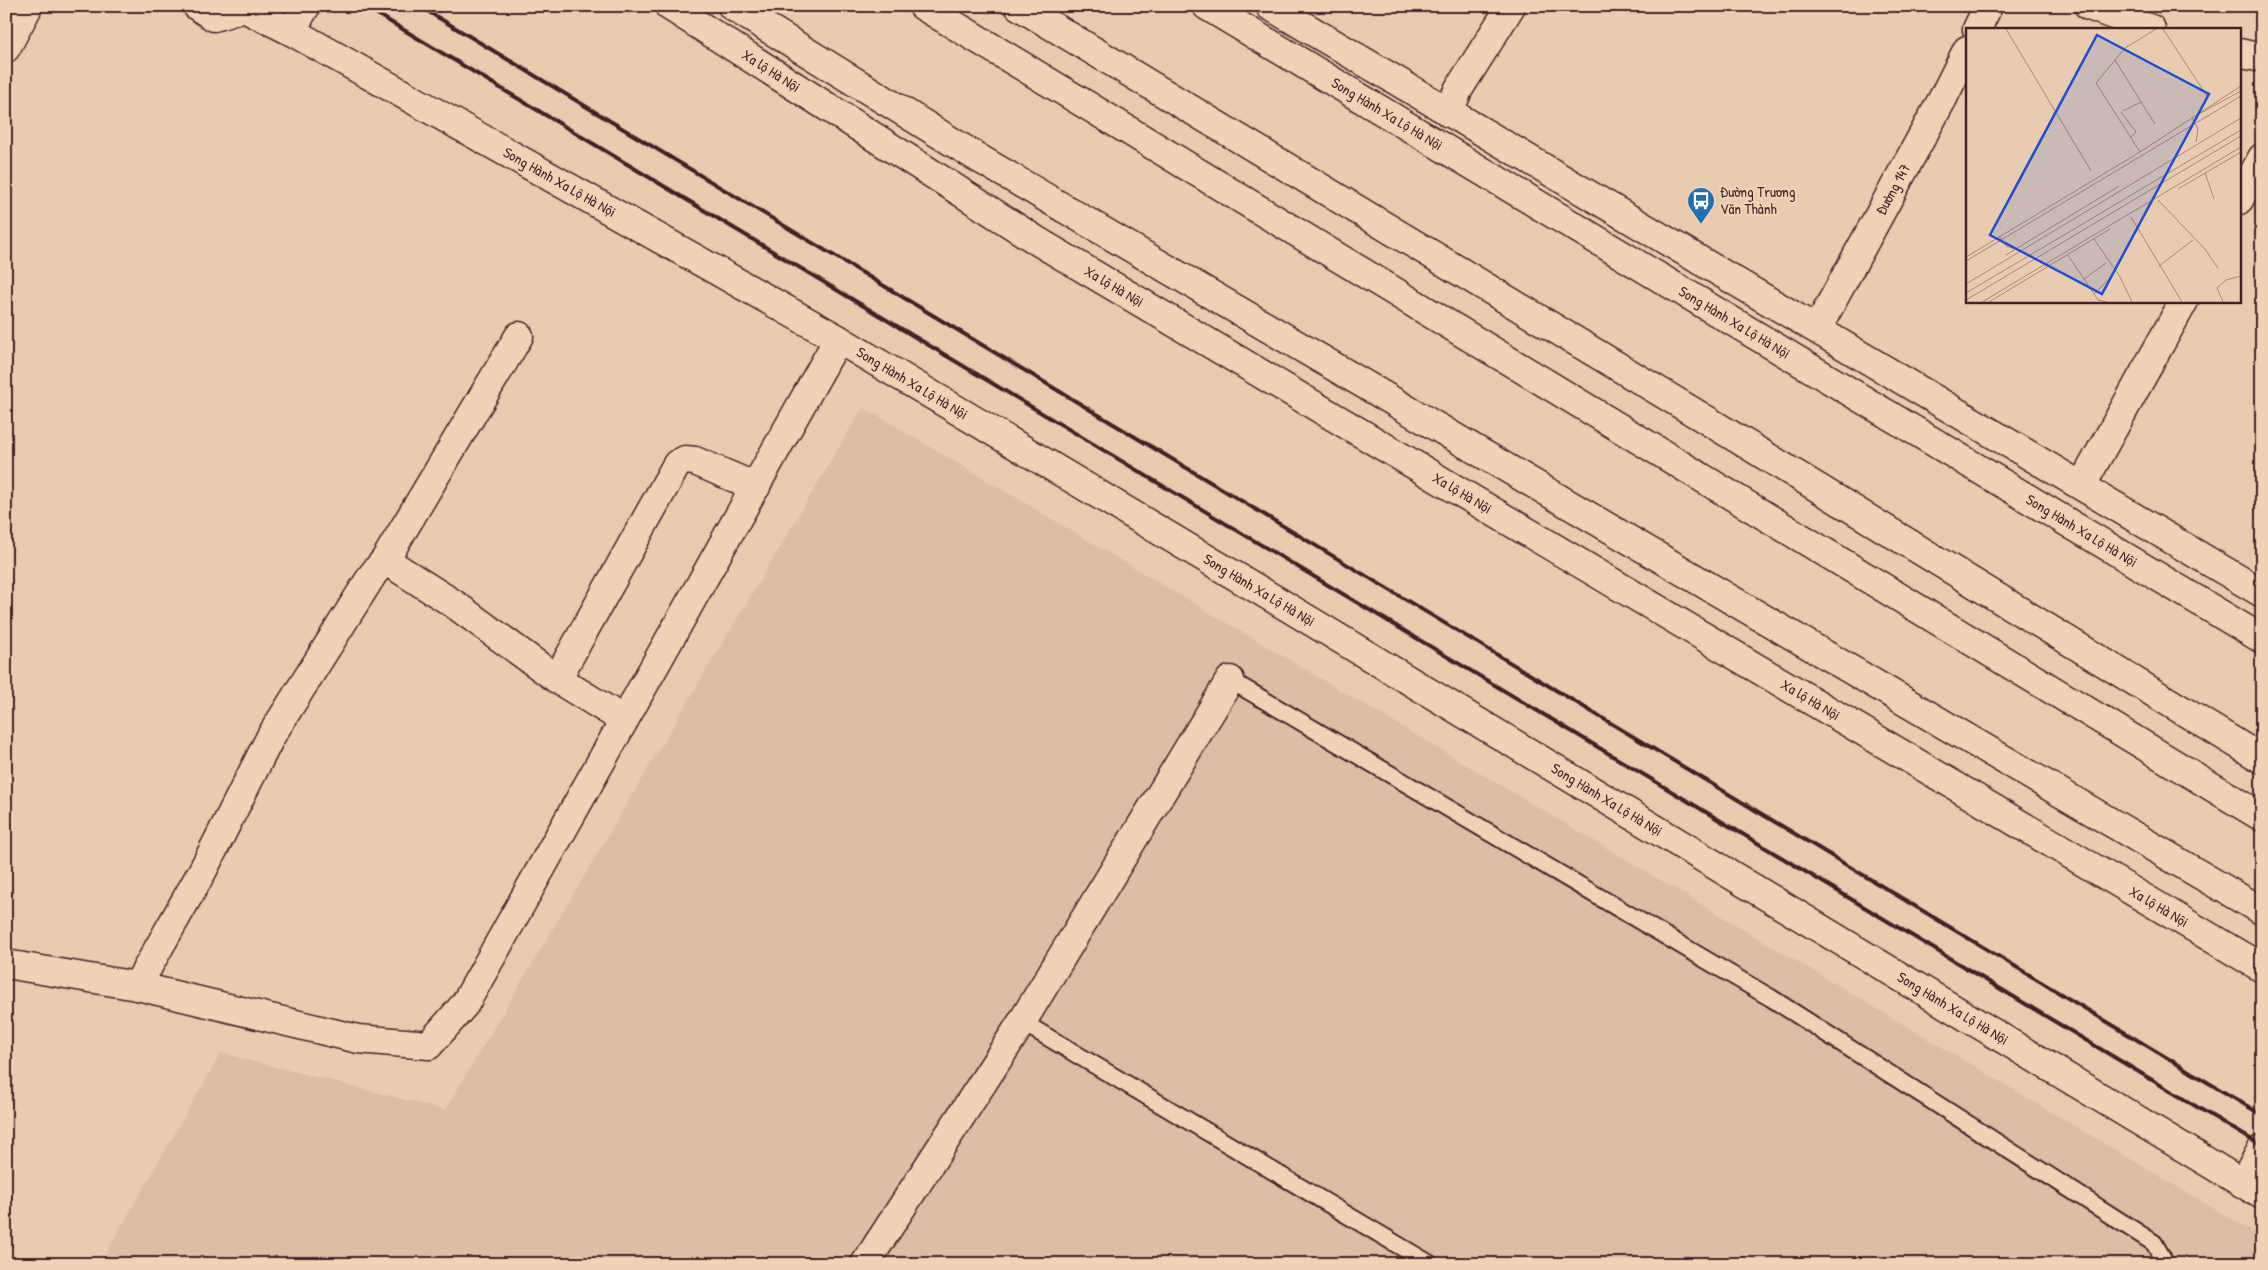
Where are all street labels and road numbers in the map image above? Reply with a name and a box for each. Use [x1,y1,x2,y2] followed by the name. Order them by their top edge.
[738,44,805,97] street label: Xa lộ Hà Nội
[1328,72,1447,155] street label: Song Hành Xa Lộ Hà Nội
[499,142,620,222] street label: Song Hành Xa Lộ Hà Nội
[1870,160,1915,219] street label: Đường 147
[1081,260,1148,312] street label: Xa lộ Hà Nội
[1675,280,1794,364] street label: Song Hành Xa Lộ Hà Nội
[853,341,972,424] street label: Song Hành Xa Lộ Hà Nội
[1429,467,1496,519] street label: Xa lộ Hà Nội
[2022,489,2142,572] street label: Song Hành Xa Lộ Hà Nội
[1200,548,1319,631] street label: Song Hành Xa Lộ Hà Nội
[1777,674,1844,725] street label: Xa lộ Hà Nội
[1547,758,1667,841] street label: Song Hành Xa Lộ Hà Nội
[2125,880,2193,932] street label: Xa lộ Hà Nội
[1893,966,2013,1050] street label: Song Hành Xa Lộ Hà Nội

